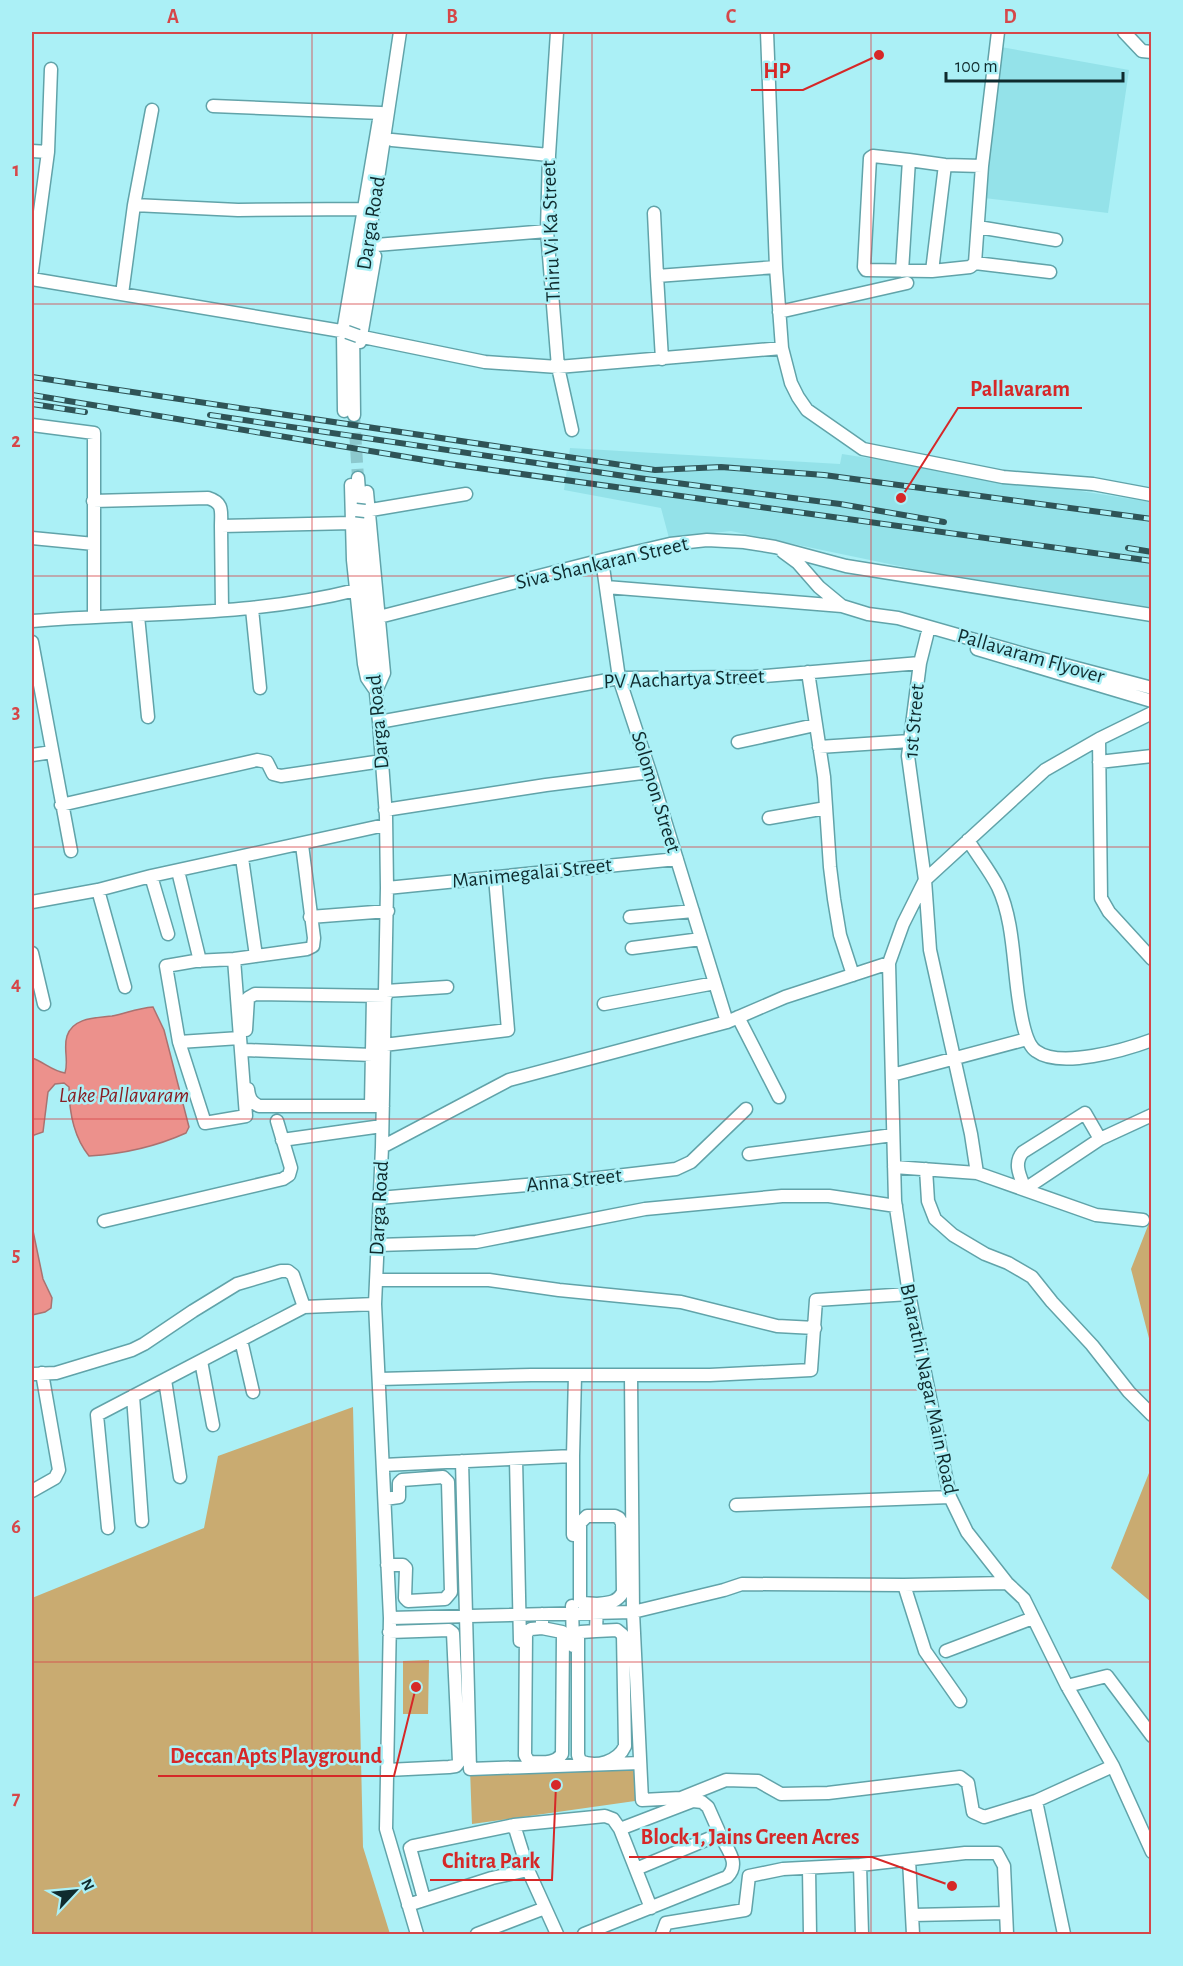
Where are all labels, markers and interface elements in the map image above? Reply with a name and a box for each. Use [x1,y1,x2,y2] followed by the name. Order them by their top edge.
[167,7,179,27] text: A
[446,7,458,27] text: B
[726,7,737,27] text: C
[1003,7,1017,27] text: D
[946,45,1123,83] scale bar
[751,50,803,90] callout: HP
[955,58,998,76] text: 100 m
[763,60,791,82] text: HP
[12,160,20,180] text: 1
[538,160,564,302] street label: Thiru Vi Ka Street
[353,174,389,271] street label: Darga Road
[958,368,1082,408] callout: Pallavaram
[970,378,1070,400] text: Pallavaram
[11,431,21,451] text: 2
[514,533,690,593] street label: Siva Shankaran Street
[955,625,1107,687] street label: Pallavaram Flyover
[603,666,765,692] street label: PV Aachartya Street
[363,674,393,770] street label: Darga Road
[900,683,928,759] street label: 1st Street
[12,702,20,722] text: 3
[628,729,685,855] street label: Solomon Street
[451,854,613,892] street label: Manimegalai Street
[11,974,21,994] text: 4
[59,1084,189,1106] water label: Lake Pallavaram
[366,1160,392,1256] street label: Darga Road
[525,1165,623,1195] street label: Anna Street
[12,1245,20,1265] text: 5
[896,1282,962,1496] street label: Bharathi Nagar Main Road
[11,1517,21,1537] text: 6
[158,1736,394,1776] callout: Deccan Apts Playground
[170,1745,382,1768] text: Deccan Apts Playground
[12,1788,21,1808] text: 7
[629,1817,872,1857] callout: Block 1, Jains Green Acres
[641,1826,859,1848] text: Block 1, Jains Green Acres
[430,1840,552,1880] callout: Chitra Park
[442,1850,540,1872] text: Chitra Park
[45,1861,105,1921] north arrow
[78,1876,97,1893] text: N

